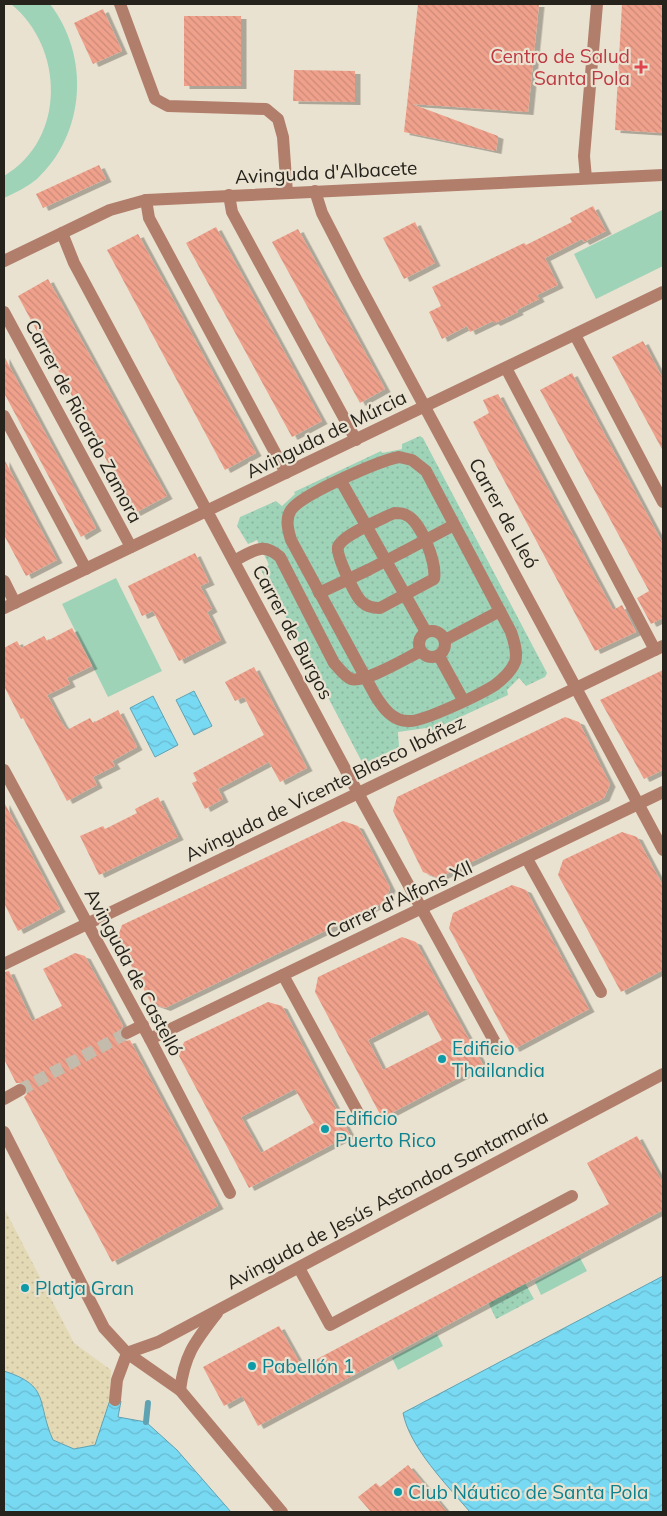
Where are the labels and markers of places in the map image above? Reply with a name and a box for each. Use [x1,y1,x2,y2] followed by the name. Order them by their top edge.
[490,44,630,90] place label: Centro de Salud Santa Pola
[634,60,648,74] marker: Centro de Salud Santa Pola
[452,1036,545,1082] place label: Edificio Thailandia
[436,1053,448,1065] marker: Edificio Thailandia
[335,1106,436,1152] place label: Edificio Puerto Rico
[319,1123,331,1135] marker: Edificio Puerto Rico
[35,1276,134,1300] place label: Platja Gran
[19,1282,31,1294] marker: Platja Gran
[262,1354,354,1378] place label: Pabellón 1
[246,1360,258,1372] marker: Pabellón 1
[408,1480,648,1504] place label: Club Náutico de Santa Pola
[392,1486,404,1498] marker: Club Náutico de Santa Pola

